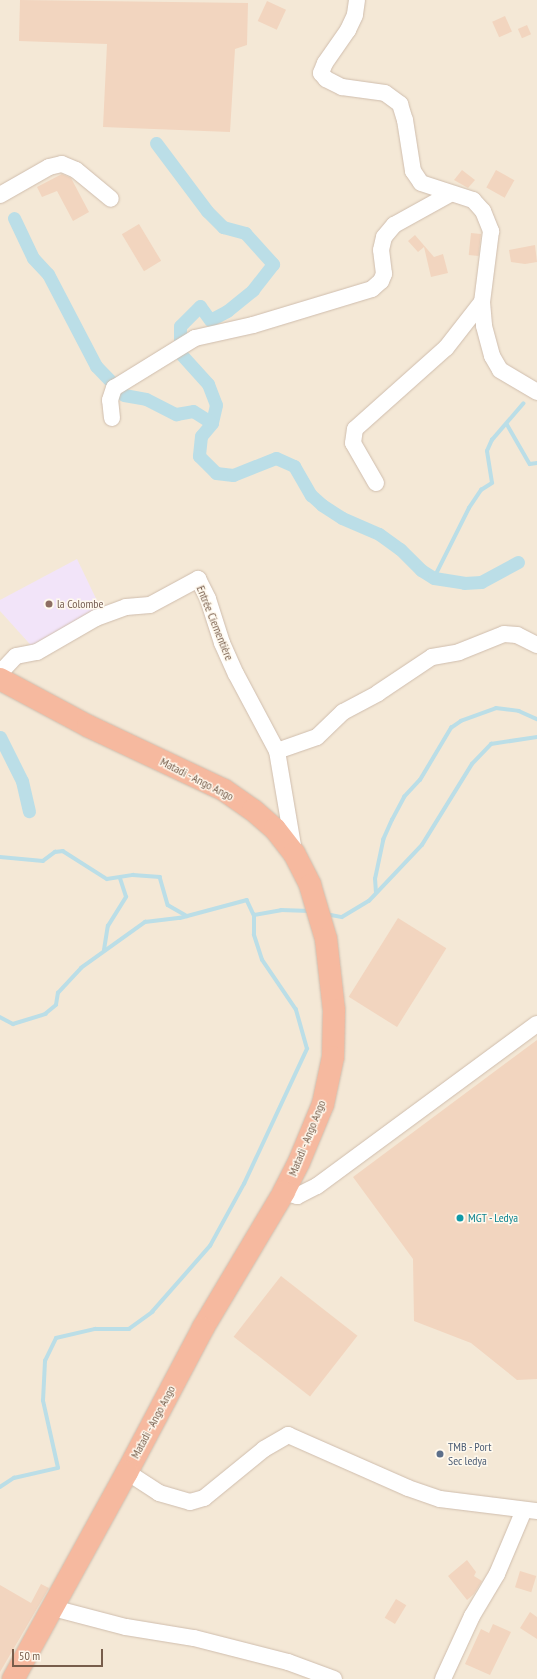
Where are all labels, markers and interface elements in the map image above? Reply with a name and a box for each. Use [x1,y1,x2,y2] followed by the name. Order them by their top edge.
[193,583,237,663] street label: Entrée Ciementière
[57,597,103,611] place label: la Colombe
[44,599,54,609] marker: la Colombe
[157,754,237,804] street label: Matadi - Ango Ango
[285,1097,329,1179] street label: Matadi - Ango Ango
[468,1211,519,1225] place label: MGT - Ledya
[455,1213,465,1223] marker: MGT - Ledya
[127,1382,179,1462] street label: Matadi - Ango Ango
[448,1440,492,1468] place label: TMB - Port Sec ledya
[435,1449,445,1459] marker: TMB - Port Sec ledya
[14,1641,105,1667] scale bar
[19,1648,40,1663] text: 50 m

